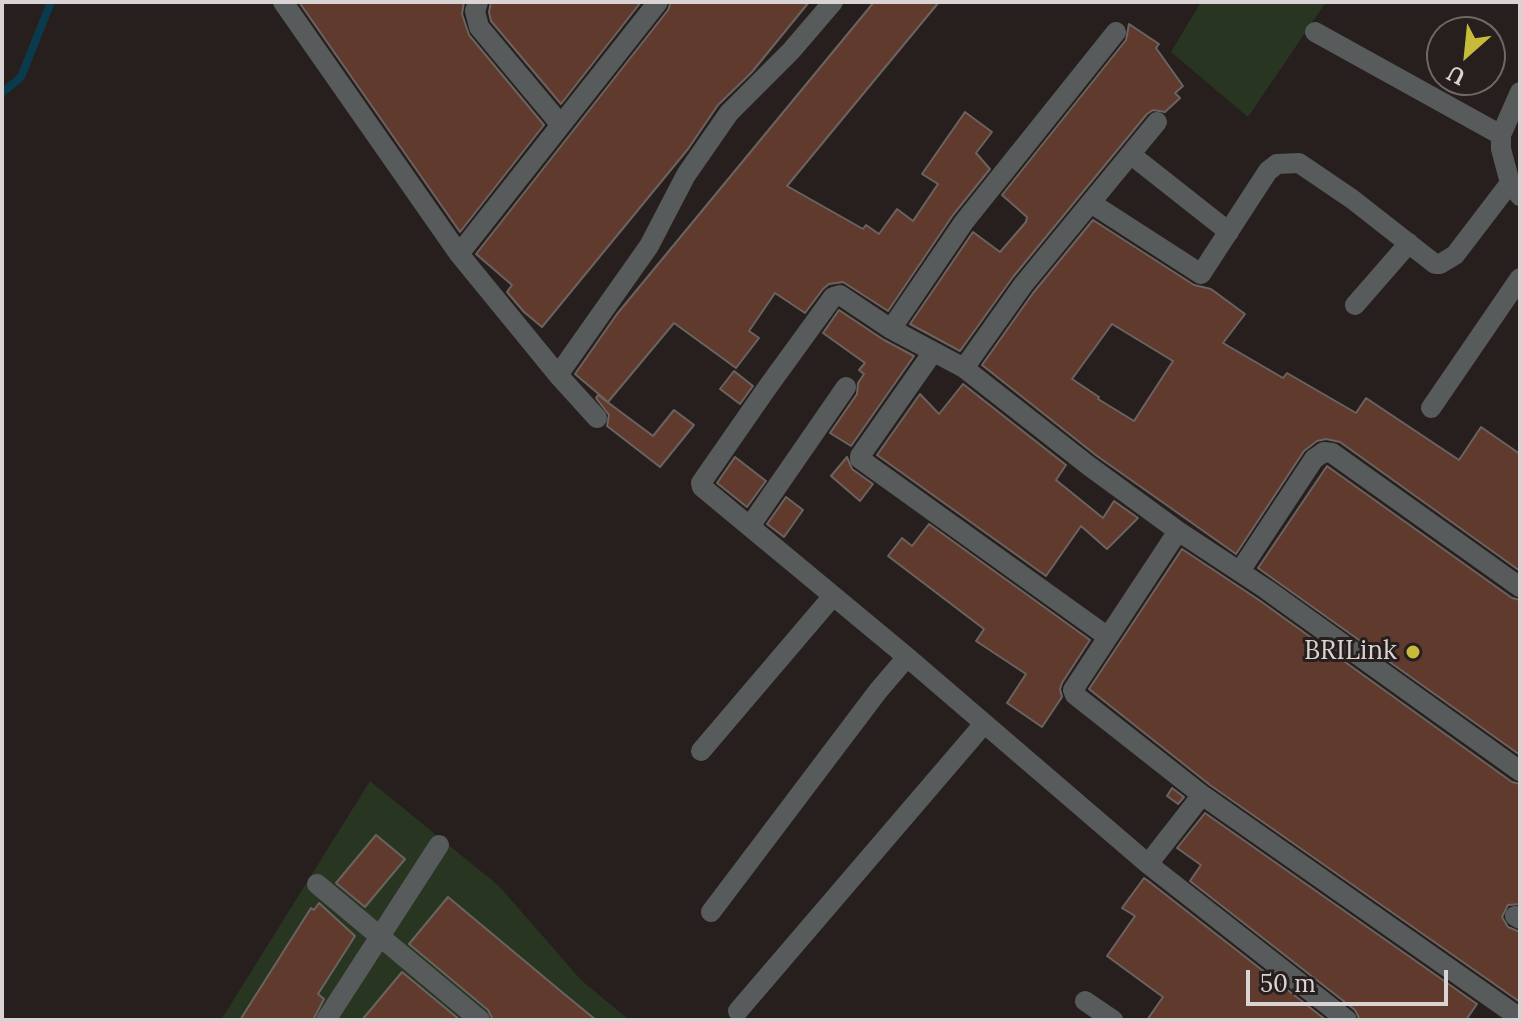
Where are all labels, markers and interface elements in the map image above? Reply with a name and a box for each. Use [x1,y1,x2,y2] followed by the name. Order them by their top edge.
[1426,16,1506,96] north arrow
[1442,59,1470,92] text: U
[1304,636,1397,668] place label: BRILink
[1404,643,1422,661] marker: BRILink
[1250,954,1452,1004] scale bar
[1260,968,1316,999] text: 50 m

